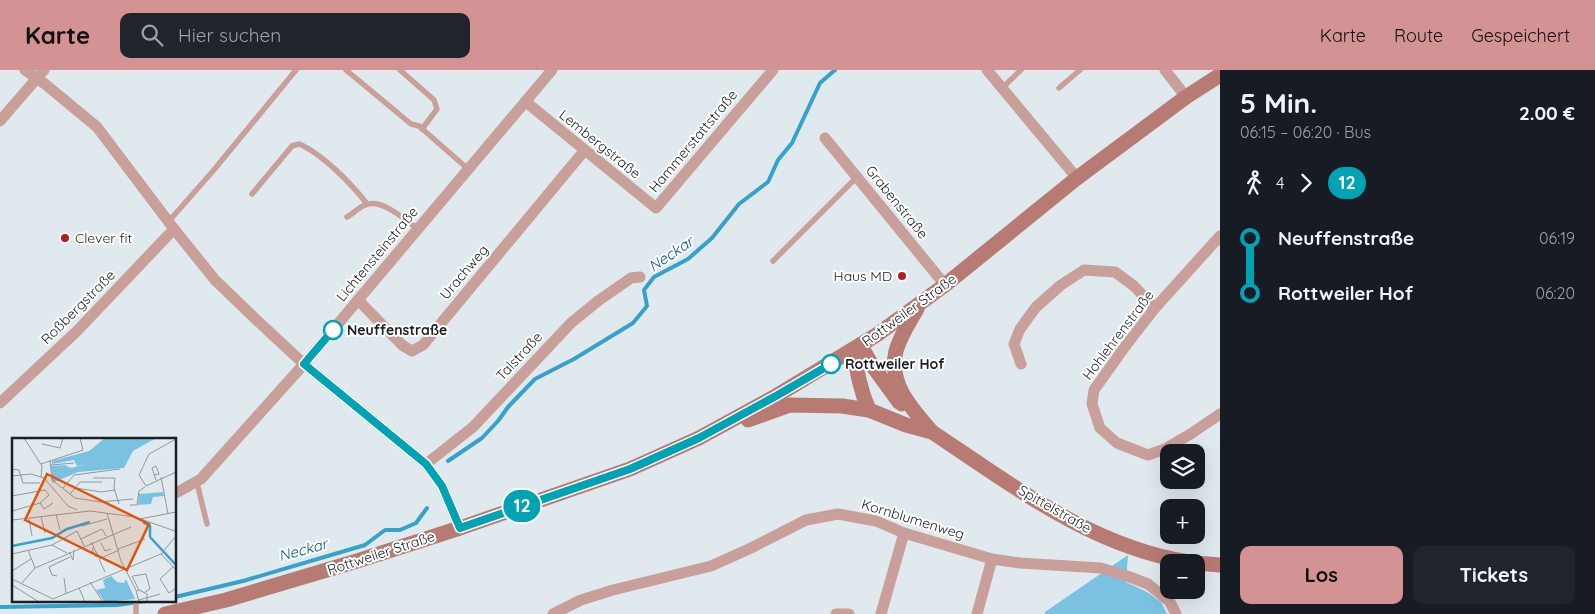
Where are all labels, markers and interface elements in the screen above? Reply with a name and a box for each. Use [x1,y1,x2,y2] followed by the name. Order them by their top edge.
[120,13,470,58] search box
[25,20,90,50] text: Karte
[138,21,166,49] icon: search
[178,23,281,47] text: Hier suchen
[1320,24,1366,47] text: Karte
[1394,24,1443,47] text: Route
[1471,24,1570,47] text: Gespeichert
[1240,85,1317,120] text: 5 Min.
[645,86,741,196] street label: Hammerstattstraße
[1519,101,1575,125] text: 2.00 €
[556,106,644,182] street label: Lembergstraße
[1240,122,1371,142] text: 06:15 – 06:20 · Bus
[862,162,932,242] street label: Grabenstraße
[1240,169,1268,197] icon: walk
[1292,169,1320,197] icon: forward
[1338,171,1356,194] text: 12
[1276,173,1284,193] text: 4
[332,203,422,305] street label: Lichtensteinstraße
[1278,226,1414,250] text: Neuffenstraße
[1539,228,1575,248] text: 06:19
[75,229,133,247] place label: Clever fit
[645,230,699,275] water label: Neckar
[59,232,71,244] marker: Clever fit
[436,241,492,303] street label: Urachweg
[37,266,119,348] street label: Roßbergstraße
[834,267,892,285] place label: Haus MD
[858,270,960,350] street label: Rottweiler Straße
[896,270,908,282] marker: Haus MD
[1278,281,1413,305] text: Rottweiler Hof
[1535,283,1575,303] text: 06:20
[1078,286,1158,384] street label: Hohlehrenstraße
[323,320,343,340] marker: Neuffenstraße
[347,321,447,339] place label: Neuffenstraße
[492,328,546,384] street label: Talstraße
[821,354,841,374] marker: Rottweiler Hof
[845,355,945,373] place label: Rottweiler Hof
[12,438,176,602] inset map
[1160,444,1205,599] map controls
[1160,444,1205,489] button: layers
[1015,481,1095,537] street label: Spittelstraße
[500,490,544,522] line badge: 12
[513,494,531,517] text: 12
[859,495,967,543] street label: Kornblumenweg
[1160,499,1205,544] button: +
[325,527,437,579] street label: Rottweiler Straße
[276,533,332,565] water label: Neckar
[1240,546,1403,604] button: Los
[1413,546,1575,604] button: Tickets
[1160,554,1205,599] button: −

